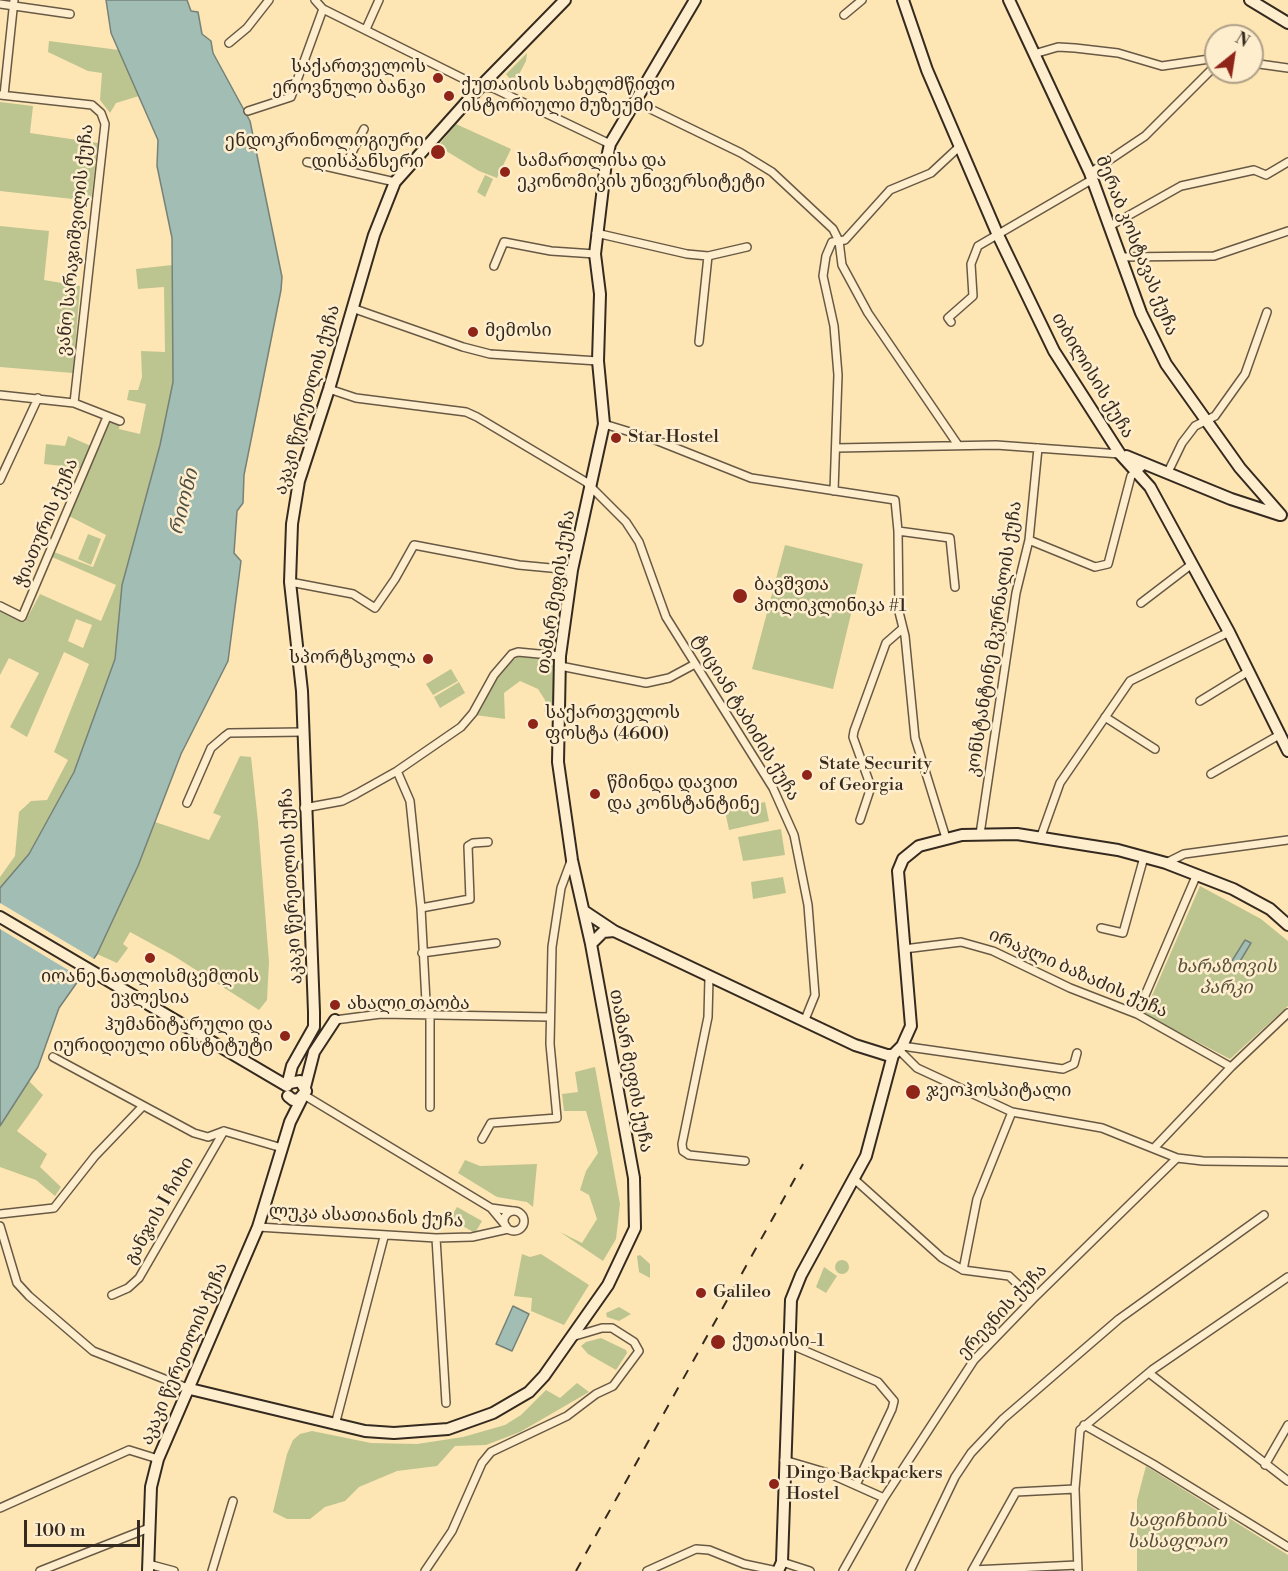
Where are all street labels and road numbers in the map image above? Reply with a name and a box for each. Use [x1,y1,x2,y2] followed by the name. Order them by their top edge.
[53,123,99,357] street label: ვანო სარაჯიშვილის ქუჩა
[1090,153,1182,339] street label: მერაბ კოსტავას ქუჩა
[271,303,345,497] street label: აკაკი წერეთლის ქუჩა
[1046,309,1138,443] street label: თბილისის ქუჩა
[10,456,84,590] street label: ჭიათურის ქუჩა
[963,500,1027,778] street label: კონსტანტინე მკურნალის ქუჩა
[533,509,581,675] street label: თამარ მეფის ქუჩა
[687,631,803,805] street label: ტიციან ტაბიძის ქუჩა
[276,787,308,985] street label: აკაკი წერეთლის ქუჩა
[985,925,1171,1023] street label: ირაკლი ბაზაძის ქუჩა
[604,988,656,1154] street label: თამარ მეფის ქუჩა
[121,1153,199,1269] street label: განჯის I ჩიხი
[268,1201,464,1233] street label: ლუკა ასათიანის ქუჩა
[137,1259,233,1449] street label: აკაკი წერეთლის ქუჩა
[954,1260,1052,1364] street label: ერევნის ქუჩა

